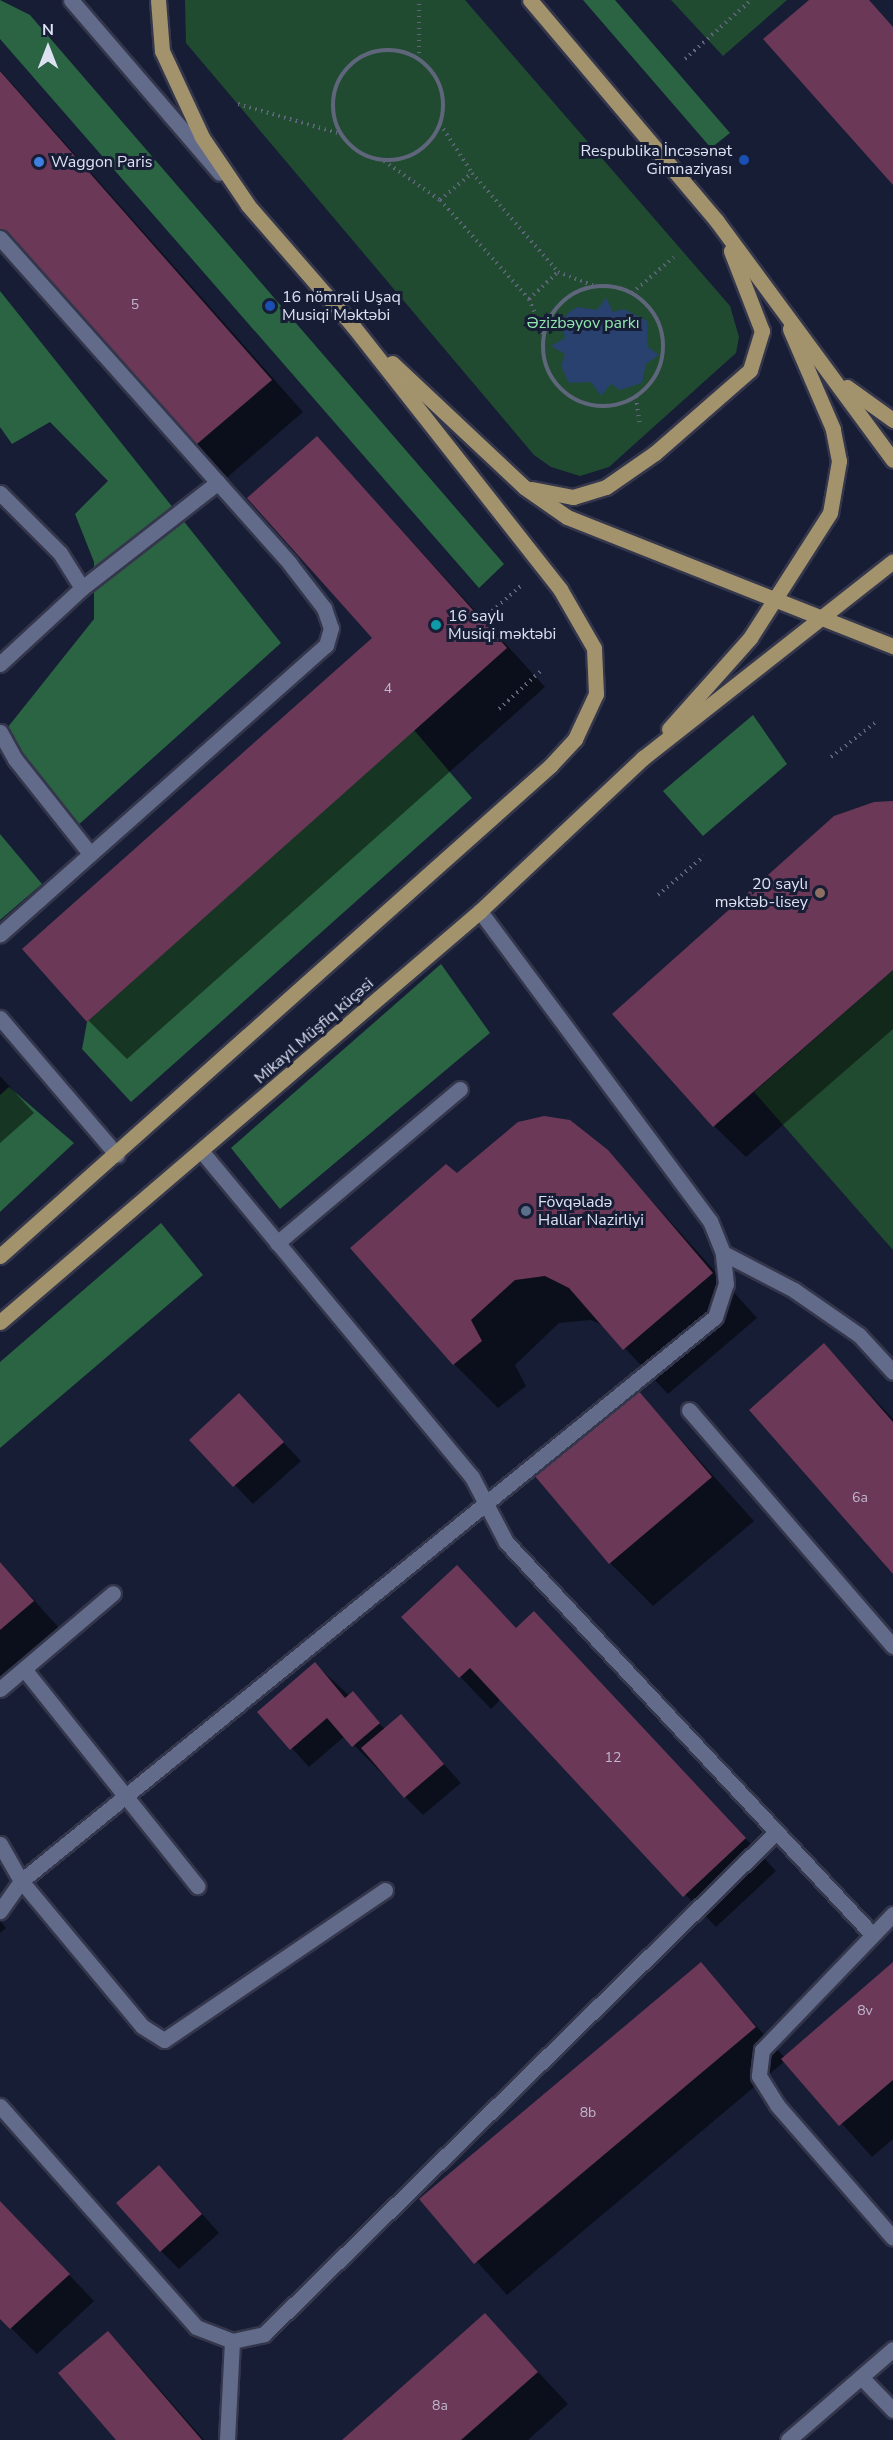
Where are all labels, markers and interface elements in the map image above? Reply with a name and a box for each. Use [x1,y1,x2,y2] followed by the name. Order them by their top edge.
[18,18,78,78] north arrow
[42,19,54,41] text: N
[580,141,732,179] place label: Respublika İncəsənət Gimnaziyası
[51,152,152,172] place label: Waggon Paris
[737,153,751,167] marker: Respublika İncəsənət Gimnaziyası
[32,155,46,169] marker: Waggon Paris
[282,287,401,325] place label: 16 nömrəli Uşaq Musiqi Məktəbi
[131,297,139,313] house number: 5
[263,299,277,313] marker: 16 nömrəli Uşaq Musiqi Məktəbi
[526,313,640,333] park label: Əzizbəyov parkı
[448,606,556,644] place label: 16 saylı Musiqi məktəbi
[429,618,443,632] marker: 16 saylı Musiqi məktəbi
[384,681,392,697] house number: 4
[715,874,808,912] place label: 20 saylı məktəb-lisey
[813,886,827,900] marker: 20 saylı məktəb-lisey
[251,974,377,1088] street label: Mikayıl Müşfiq küçəsi
[538,1192,644,1230] place label: Fövqəladə Hallar Nazirliyi
[519,1204,533,1218] marker: Fövqəladə Hallar Nazirliyi
[852,1490,868,1506] house number: 6a
[605,1750,621,1766] house number: 12
[857,2003,873,2019] house number: 8v
[580,2105,596,2121] house number: 8b
[432,2398,448,2414] house number: 8a

